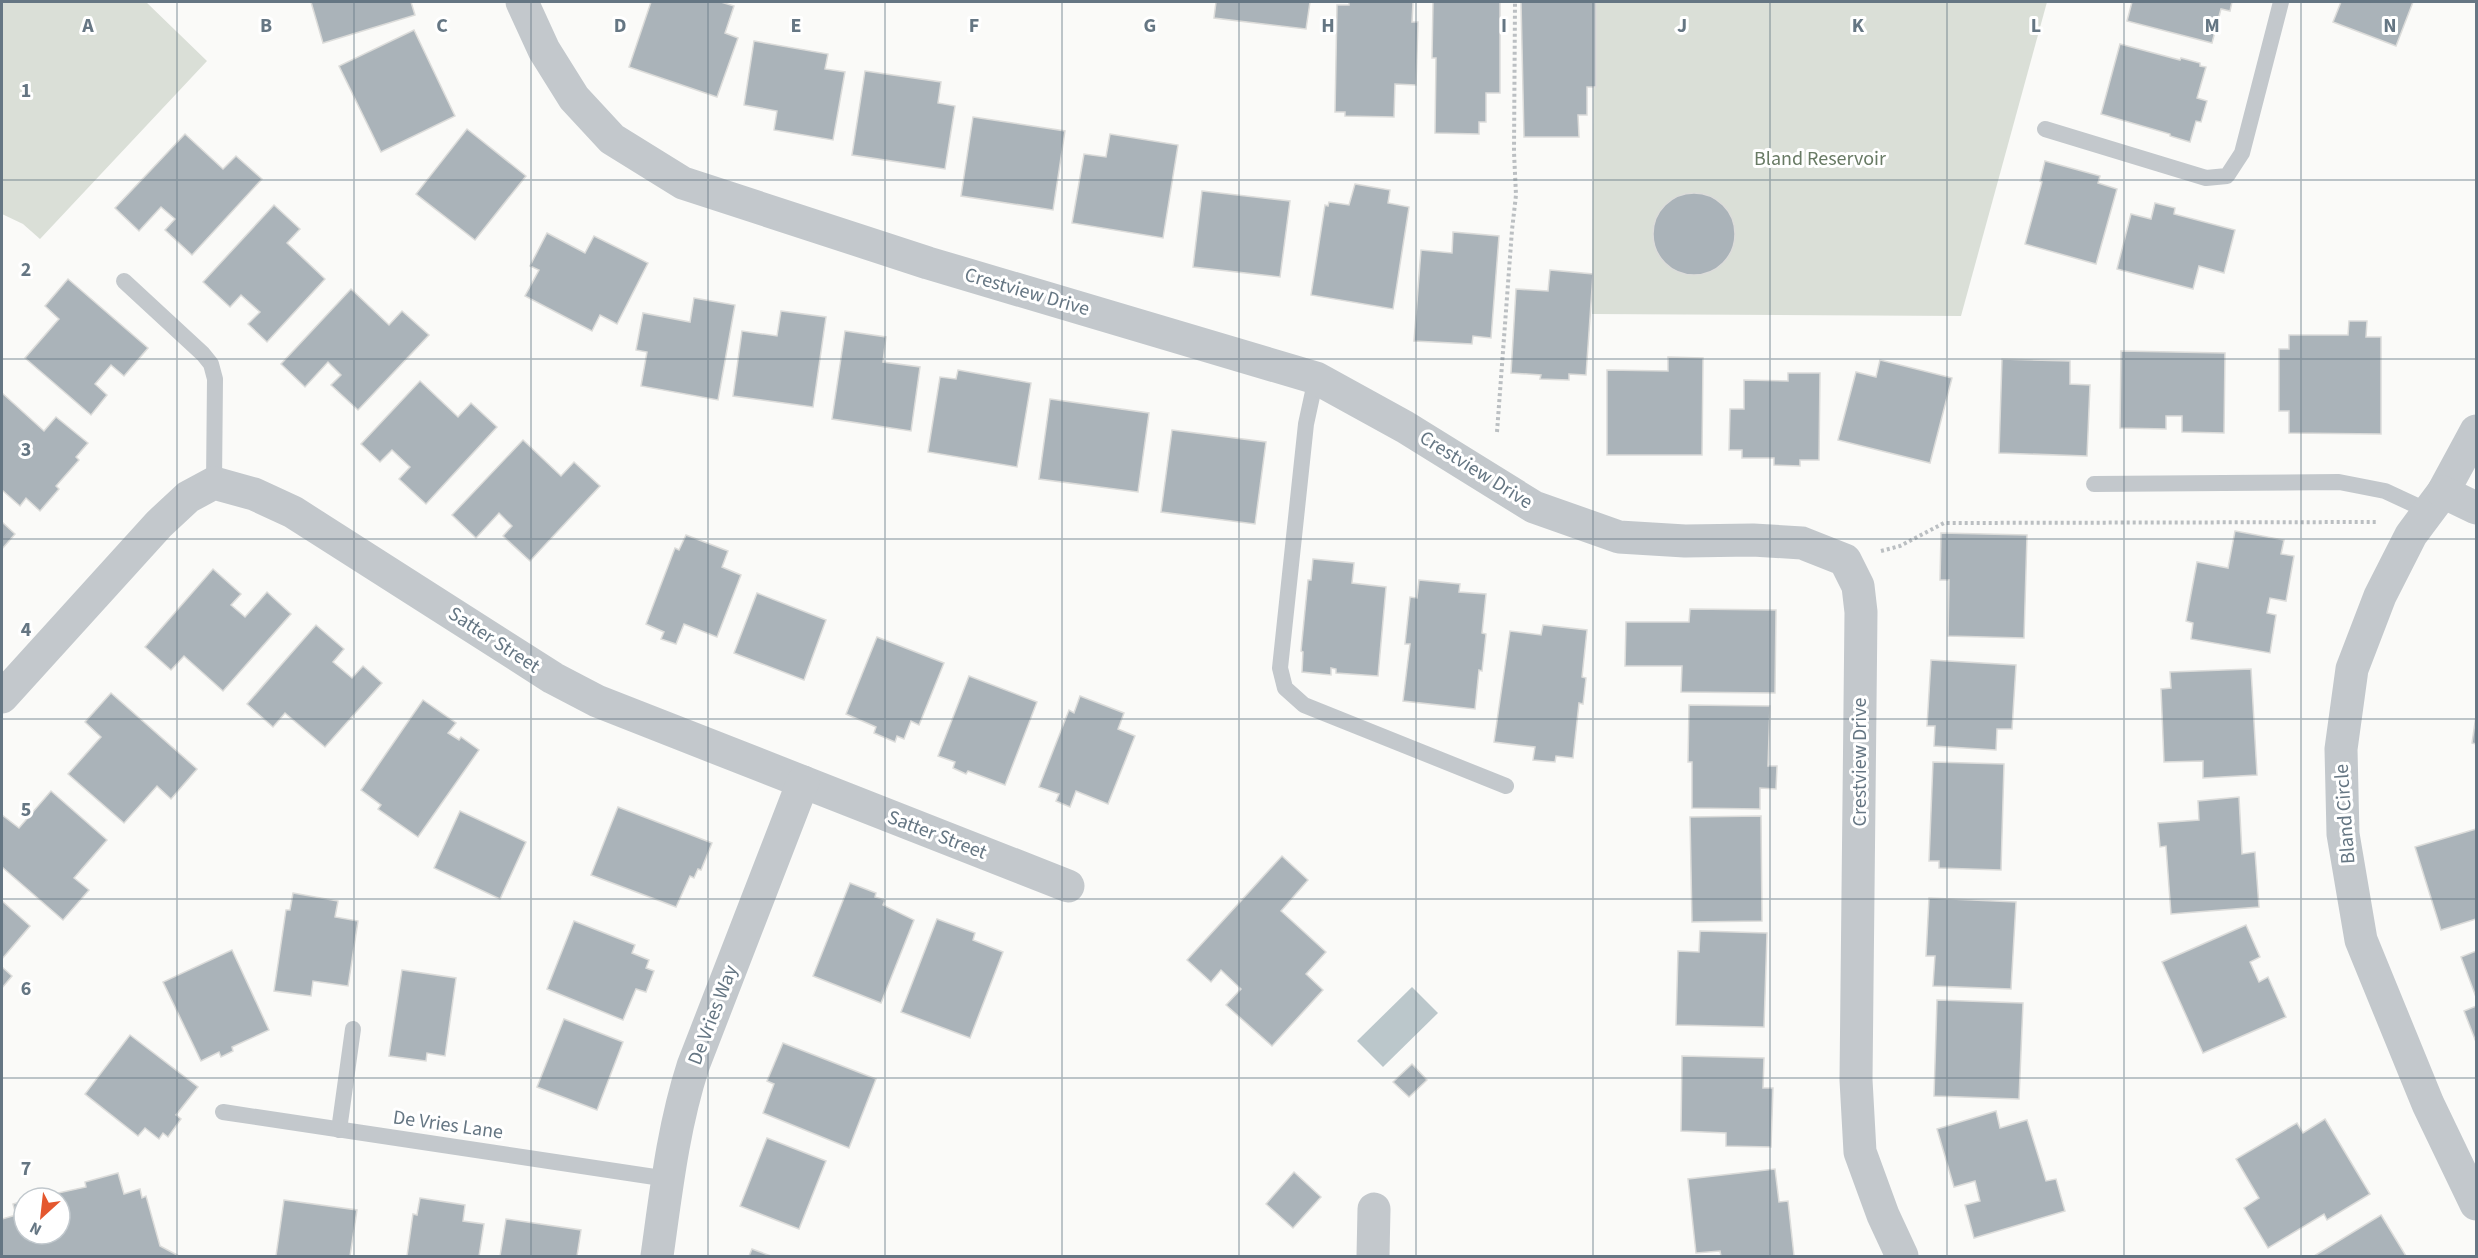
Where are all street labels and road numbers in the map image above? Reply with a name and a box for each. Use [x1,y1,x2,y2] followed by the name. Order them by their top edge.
[961,261,1093,323] street label: Crestview Drive
[1414,424,1538,516] street label: Crestview Drive
[443,600,546,680] street label: Satter Street
[1846,698,1874,826] street label: Crestview Drive
[2328,763,2362,865] street label: Bland Circle
[883,803,991,867] street label: Satter Street
[681,960,745,1069] street label: De Vries Way
[391,1103,505,1147] street label: De Vries Lane

